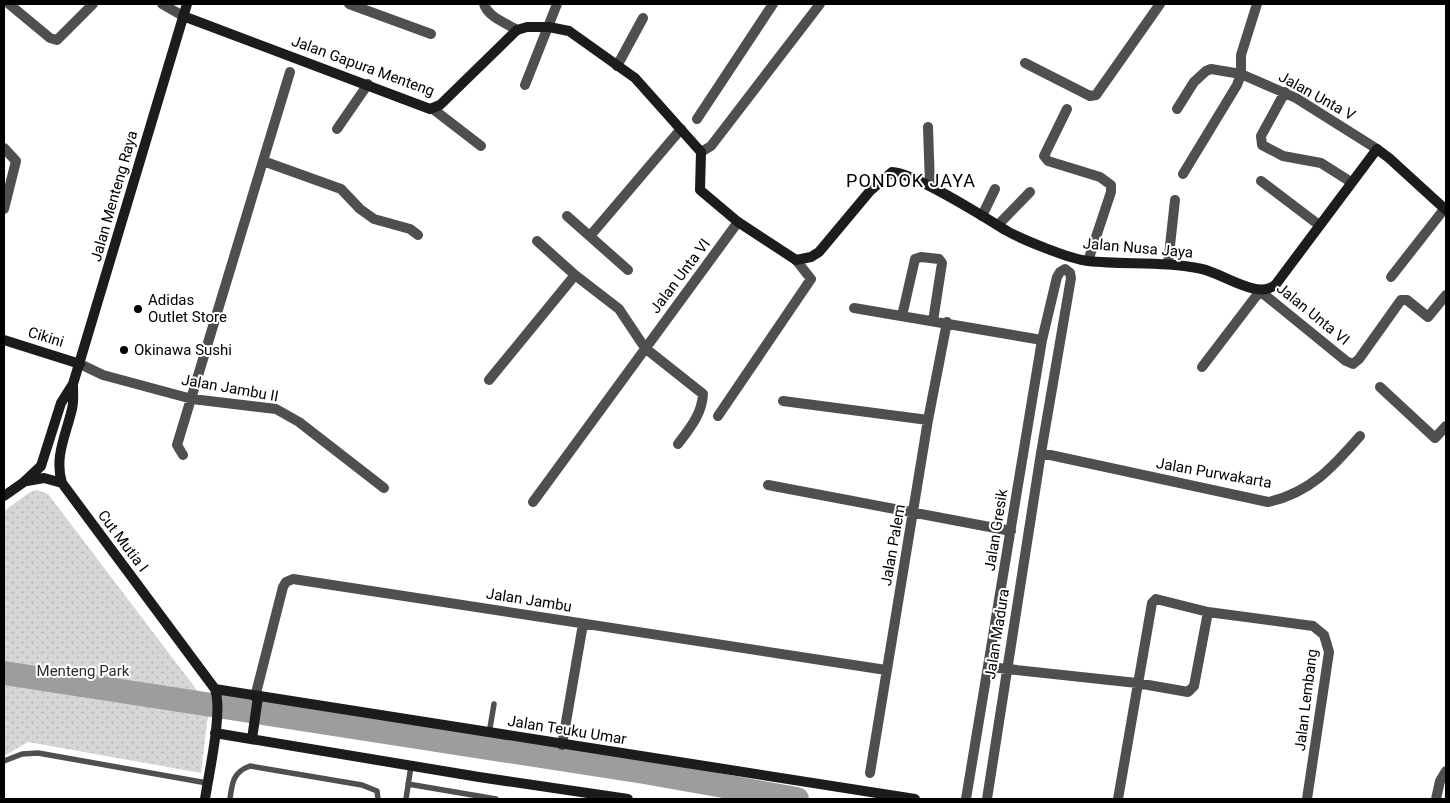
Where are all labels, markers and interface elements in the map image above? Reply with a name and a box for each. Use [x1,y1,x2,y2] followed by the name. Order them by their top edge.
[289,32,437,100] street label: Jalan Gapura Menteng
[1276,68,1359,125] street label: Jalan Unta V
[87,128,141,264] street label: Jalan Menteng Raya
[846,170,976,191] district label: PONDOK JAYA
[1082,234,1194,262] street label: Jalan Nusa Jaya
[646,235,714,317] street label: Jalan Unta VI
[1273,279,1353,349] street label: Jalan Unta VI
[148,291,227,326] place label: Adidas Outlet Store
[132,303,144,315] marker: Adidas Outlet Store
[26,323,66,351] street label: Cikini
[134,341,232,359] place label: Okinawa Sushi
[118,344,130,356] marker: Okinawa Sushi
[180,371,280,405] street label: Jalan Jambu II
[1155,454,1273,492] street label: Jalan Purwakarta
[981,488,1011,572] street label: Jalan Gresik
[877,503,909,587] street label: Jalan Palem
[94,507,152,575] street label: Cut Mutia I
[485,584,573,616] street label: Jalan Jambu
[981,588,1013,680] street label: Jalan Madura
[1291,648,1321,752] street label: Jalan Lembang
[37,662,130,680] park label: Menteng Park
[506,712,628,748] street label: Jalan Teuku Umar

